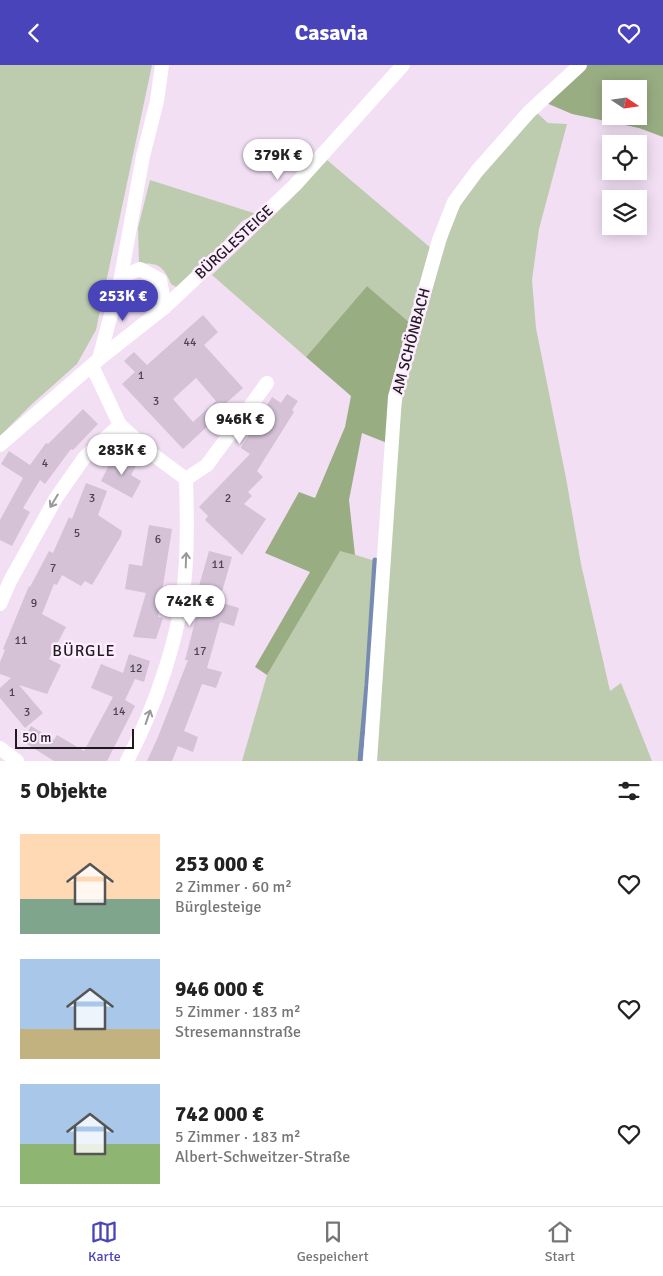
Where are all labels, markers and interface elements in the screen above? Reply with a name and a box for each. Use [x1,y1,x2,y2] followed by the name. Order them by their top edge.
[20,19,48,47] icon: back
[295,19,368,46] text: Casavia
[615,19,643,47] icon: heart
[602,80,648,125] north arrow
[602,80,647,235] map controls
[602,135,647,180] button: locate
[237,139,319,181] pin: 379K €
[254,145,302,165] text: 379K €
[602,190,647,235] button: layers
[191,201,277,283] street label: BÜRGLESTEIGE
[82,279,164,322] pin: 253K €
[99,286,147,306] text: 253K €
[388,286,434,396] street label: AM SCHÖNBACH
[184,335,197,350] house number: 44
[138,368,144,383] house number: 1
[153,394,159,409] house number: 3
[199,403,281,445] pin: 946K €
[216,409,264,429] text: 946K €
[81,433,163,476] pin: 283K €
[98,440,146,460] text: 283K €
[42,456,49,471] house number: 4
[89,491,95,506] house number: 3
[225,491,231,506] house number: 2
[49,493,59,507] one-way arrow
[74,526,80,541] house number: 5
[155,532,161,547] house number: 6
[181,552,190,568] one-way arrow
[212,557,224,572] house number: 11
[50,561,56,576] house number: 7
[149,585,231,627] pin: 742K €
[166,591,214,611] text: 742K €
[31,596,37,611] house number: 9
[15,633,27,648] house number: 11
[52,641,116,661] district label: BÜRGLE
[194,644,206,659] house number: 17
[130,661,142,676] house number: 12
[9,685,15,700] house number: 1
[113,704,126,719] house number: 14
[24,705,30,720] house number: 3
[144,710,153,725] one-way arrow
[15,726,134,749] scale bar
[22,729,51,746] text: 50 m
[615,777,643,805] icon: filters
[20,778,107,804] text: 5 Objekte
[175,851,264,877] text: 253 000 €
[60,854,120,914] icon: home
[615,870,643,898] icon: heart
[175,877,292,897] text: 2 Zimmer · 60 m²
[175,897,261,917] text: Bürglesteige
[175,976,264,1002] text: 946 000 €
[60,979,120,1039] icon: home
[615,995,643,1023] icon: heart
[175,1002,301,1022] text: 5 Zimmer · 183 m²
[175,1022,301,1042] text: Stresemannstraße
[175,1101,264,1127] text: 742 000 €
[60,1104,120,1164] icon: home
[615,1120,643,1148] icon: heart
[175,1127,301,1147] text: 5 Zimmer · 183 m²
[175,1147,350,1167] text: Albert-Schweitzer-Straße
[88,1218,121,1265] tab: Karte
[297,1218,369,1265] tab: Gespeichert
[545,1218,575,1265] tab: Start

